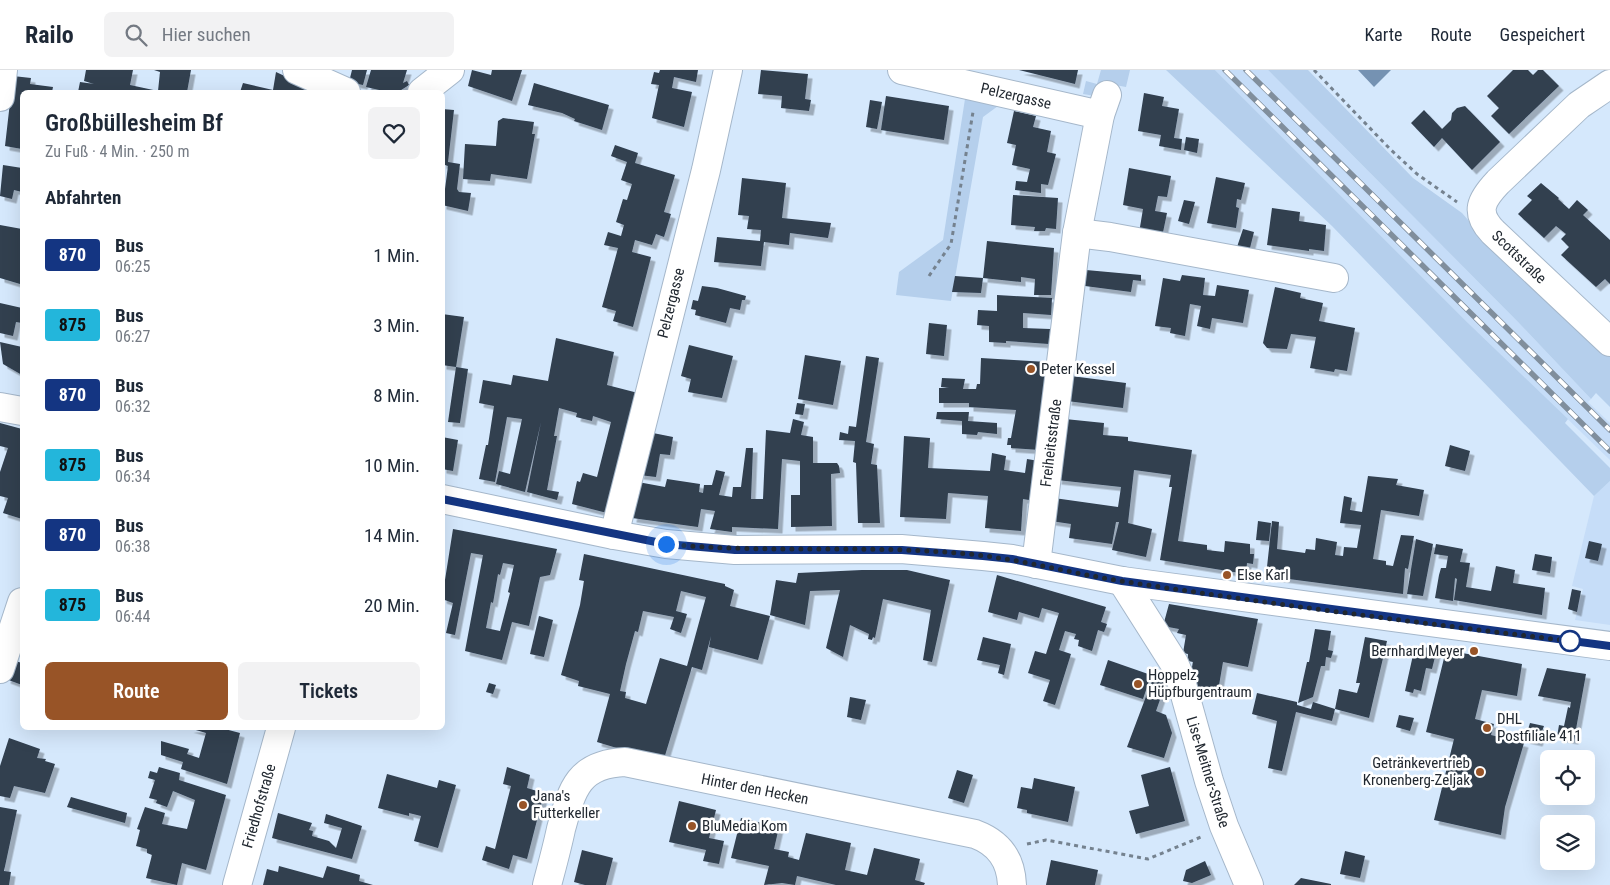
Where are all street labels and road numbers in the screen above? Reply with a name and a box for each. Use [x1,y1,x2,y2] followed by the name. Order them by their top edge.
[979,79,1053,113] street label: Pelzergasse
[1488,227,1550,287] street label: Scottstraße
[654,266,688,340] street label: Pelzergasse
[1037,398,1065,488] street label: Freiheitsstraße
[1183,714,1233,830] street label: Lise-Meitner-Straße
[238,762,280,850] street label: Friedhofstraße
[700,770,810,808] street label: Hinter den Hecken

